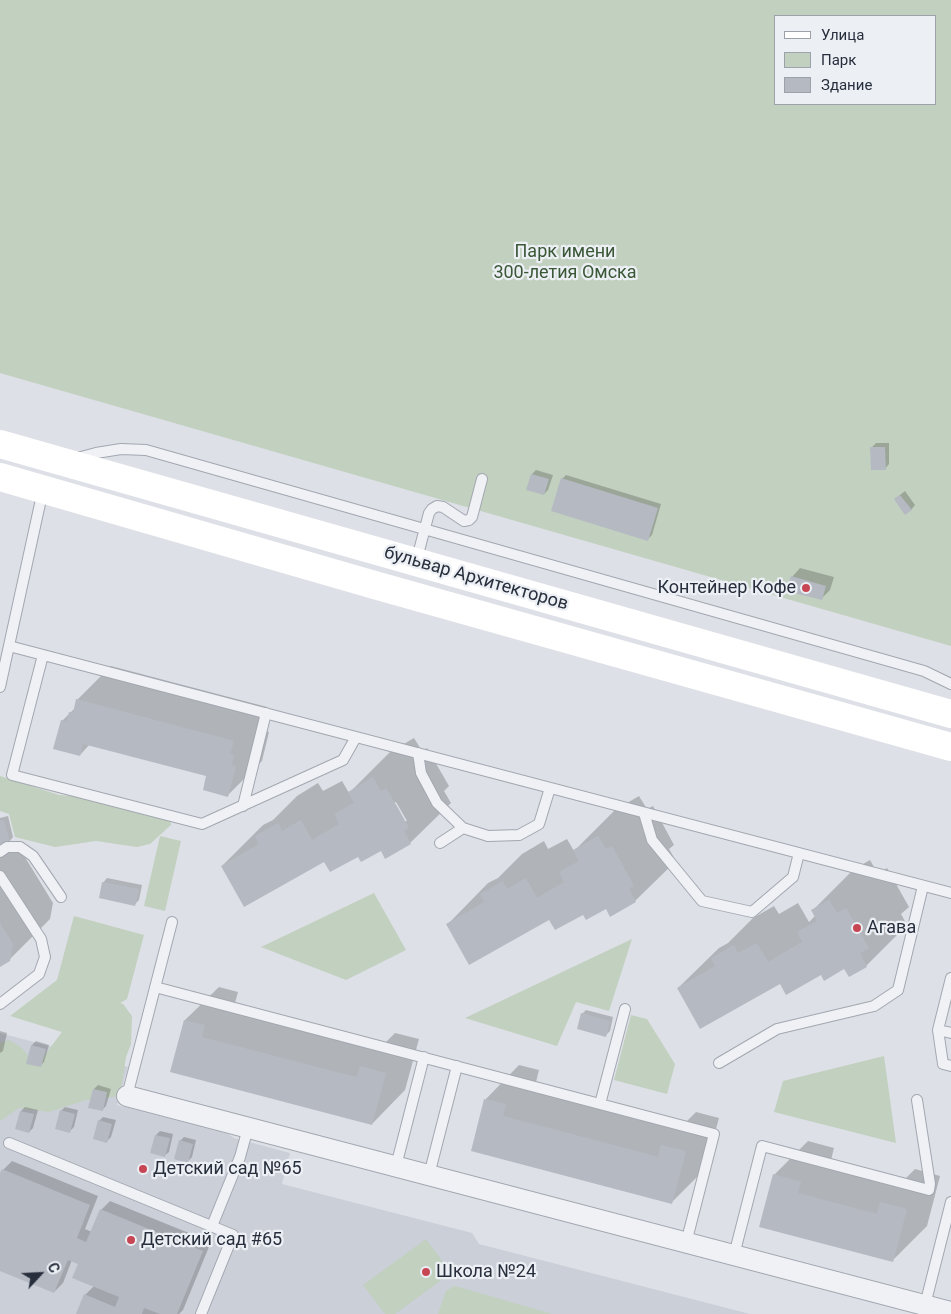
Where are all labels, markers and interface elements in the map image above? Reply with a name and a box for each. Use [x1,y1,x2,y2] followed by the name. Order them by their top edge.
[774,15,936,105] legend
[821,26,864,44] text: Улица
[821,51,856,69] text: Парк
[821,76,872,94] text: Здание
[493,241,637,284] park label: Парк имени 300-летия Омска
[381,542,571,616] street label: бульвар Архитекторов
[657,577,796,599] place label: Контейнер Кофе
[800,582,812,594] marker: Контейнер Кофе
[867,917,916,939] place label: Агава
[851,922,863,934] marker: Агава
[153,1158,302,1180] place label: Детский сад №65
[137,1163,149,1175] marker: Детский сад №65
[141,1229,282,1251] place label: Детский сад #65
[125,1234,137,1246] marker: Детский сад #65
[15,1249,65,1299] north arrow
[44,1260,63,1275] text: С
[436,1261,536,1283] place label: Школа №24
[420,1266,432,1278] marker: Школа №24

